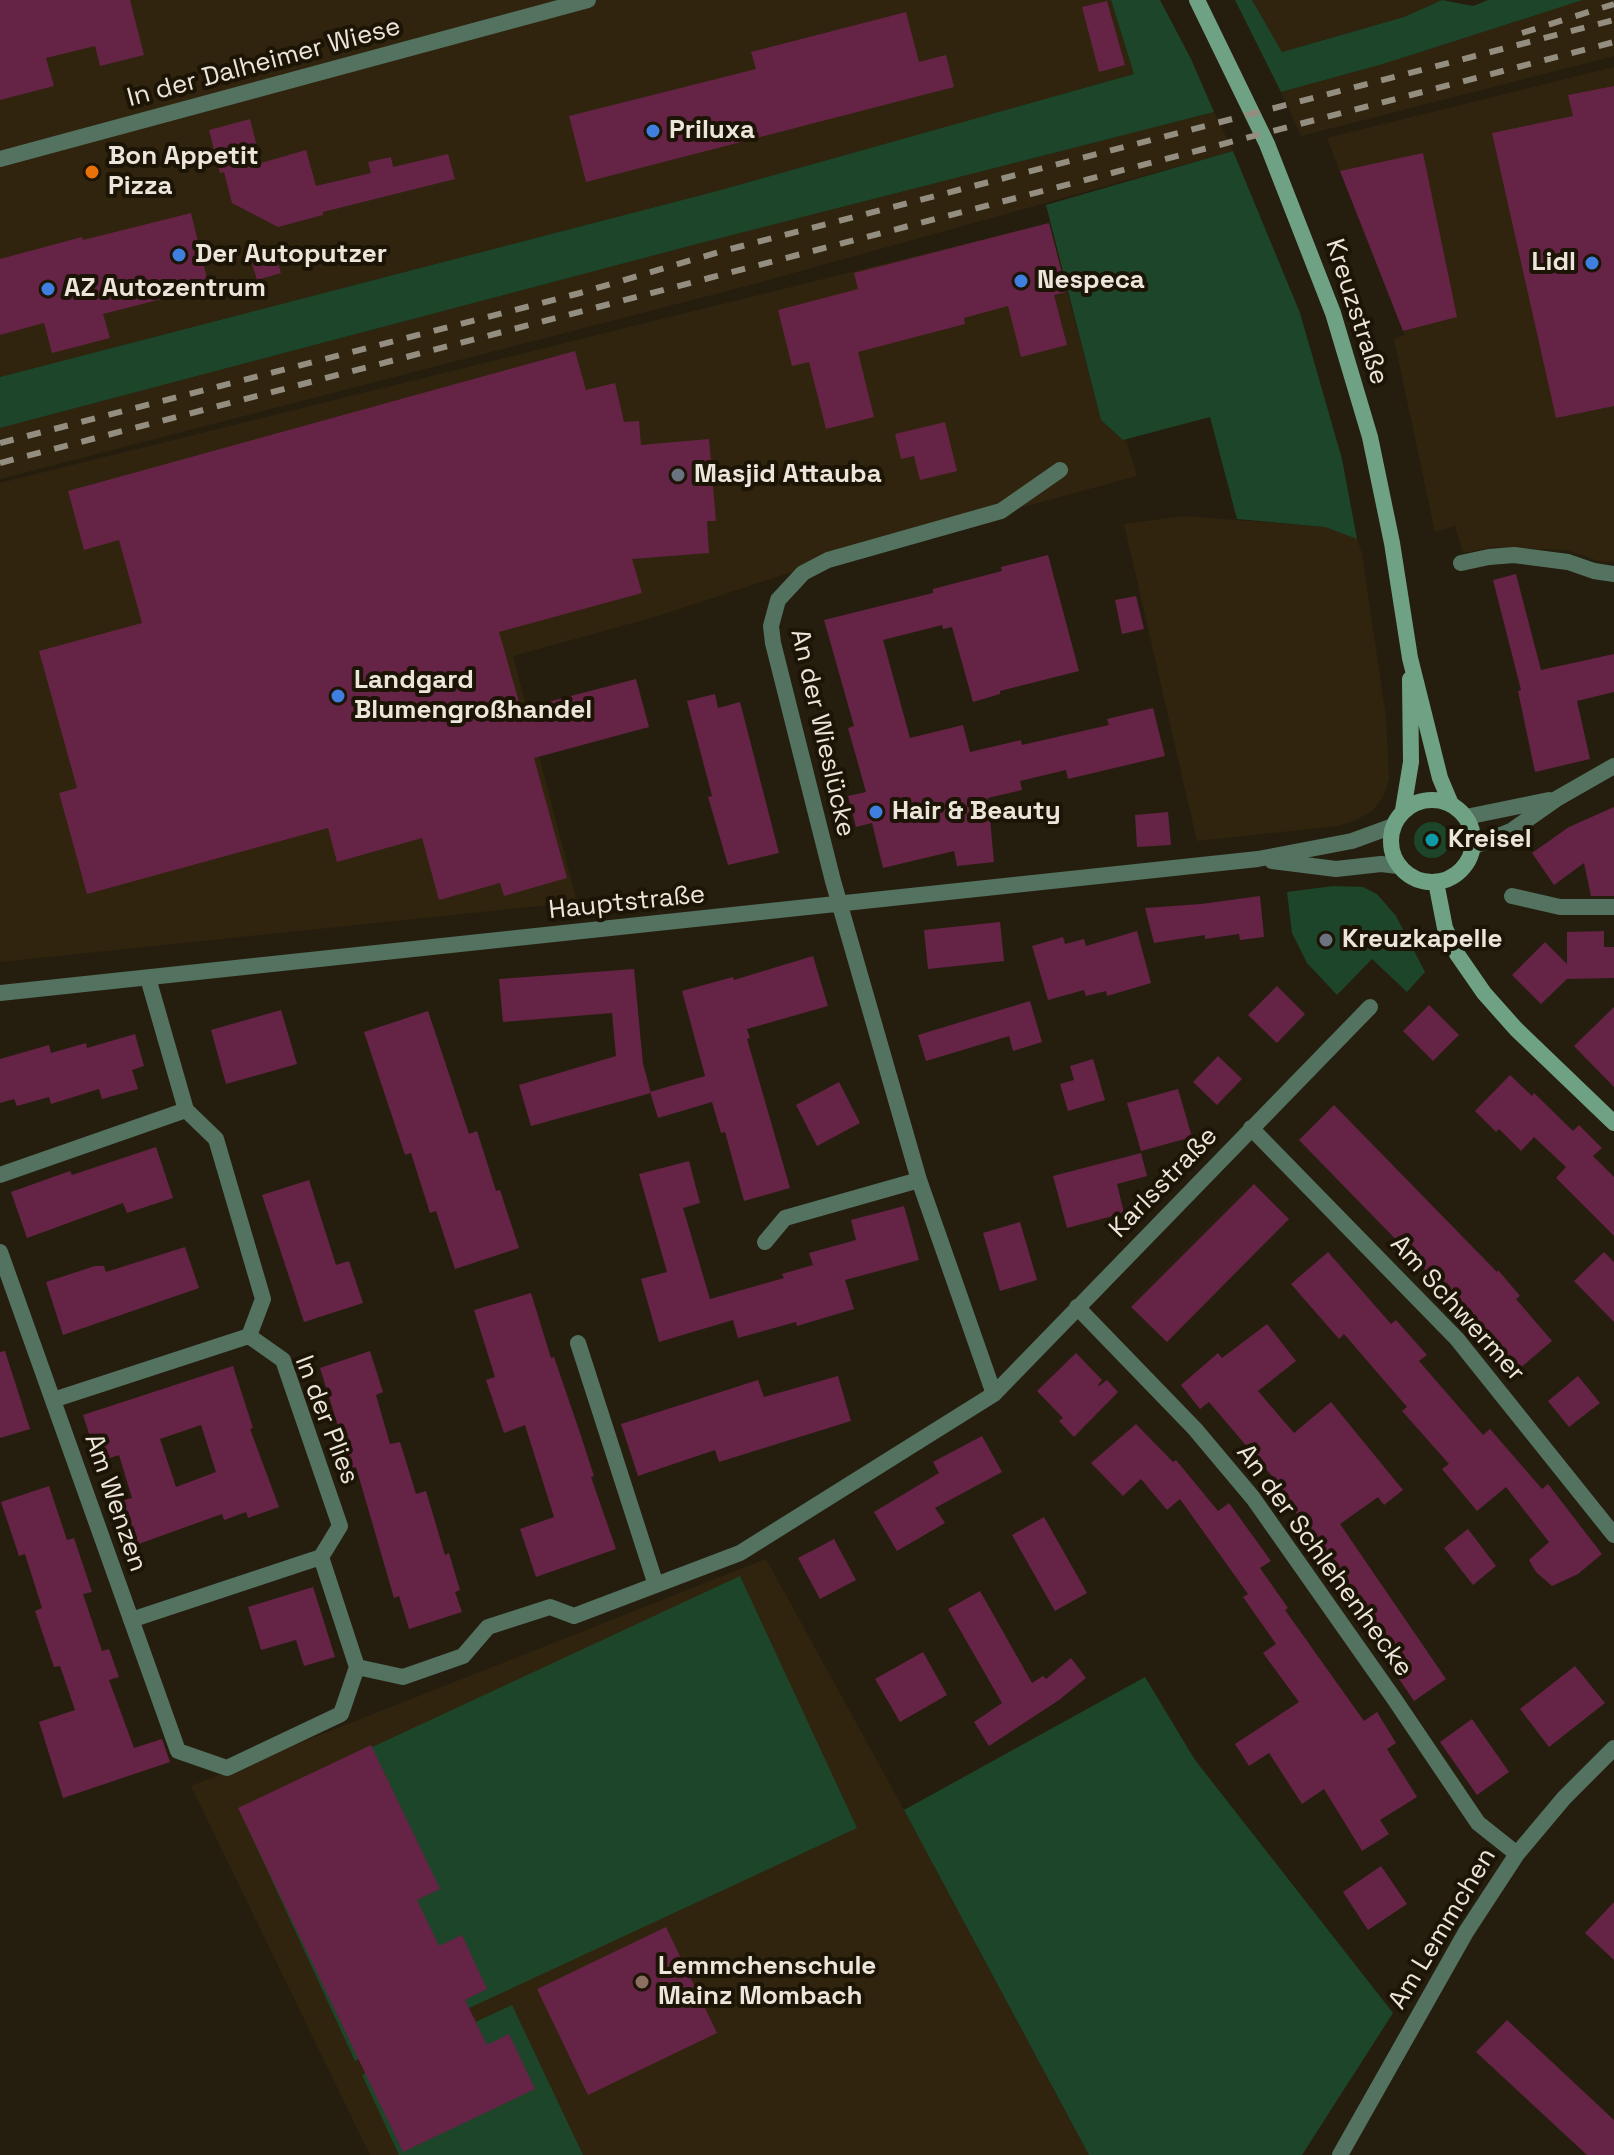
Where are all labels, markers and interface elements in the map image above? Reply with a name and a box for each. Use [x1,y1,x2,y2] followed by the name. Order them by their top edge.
[124,11,404,115] street label: In der Dalheimer Wiese
[669,115,755,147] place label: Priluxa
[644,122,662,140] marker: Priluxa
[108,141,259,202] place label: Bon Appetit Pizza
[83,163,101,181] marker: Bon Appetit Pizza
[1318,235,1394,389] street label: Kreuzstraße
[195,239,387,271] place label: Der Autoputzer
[170,246,188,264] marker: Der Autoputzer
[1531,247,1576,279] place label: Lidl
[1583,254,1601,272] marker: Lidl
[1037,265,1145,297] place label: Nespeca
[1012,272,1030,290] marker: Nespeca
[64,273,266,305] place label: AZ Autozentrum
[39,280,57,298] marker: AZ Autozentrum
[694,459,882,491] place label: Masjid Attauba
[669,466,687,484] marker: Masjid Attauba
[783,626,861,840] street label: An der Wieslücke
[354,665,592,726] place label: Landgard Blumengroßhandel
[329,687,347,705] marker: Landgard Blumengroßhandel
[892,796,1061,828] place label: Hair & Beauty
[867,803,885,821] marker: Hair & Beauty
[1448,824,1532,856] place label: Kreisel
[1423,831,1441,849] marker: Kreisel
[547,879,707,927] street label: Hauptstraße
[1342,924,1502,956] place label: Kreuzkapelle
[1317,931,1335,949] marker: Kreuzkapelle
[1103,1121,1225,1245] street label: Karlsstraße
[1383,1229,1531,1389] street label: Am Schwermer
[287,1351,365,1489] street label: In der Plies
[77,1430,153,1576] street label: Am Wenzen
[1229,1439,1419,1683] street label: An der Schlehenhecke
[1383,1843,1503,2015] street label: Am Lemmchen
[658,1951,876,2012] place label: Lemmchenschule Mainz Mombach
[633,1973,651,1991] marker: Lemmchenschule Mainz Mombach

